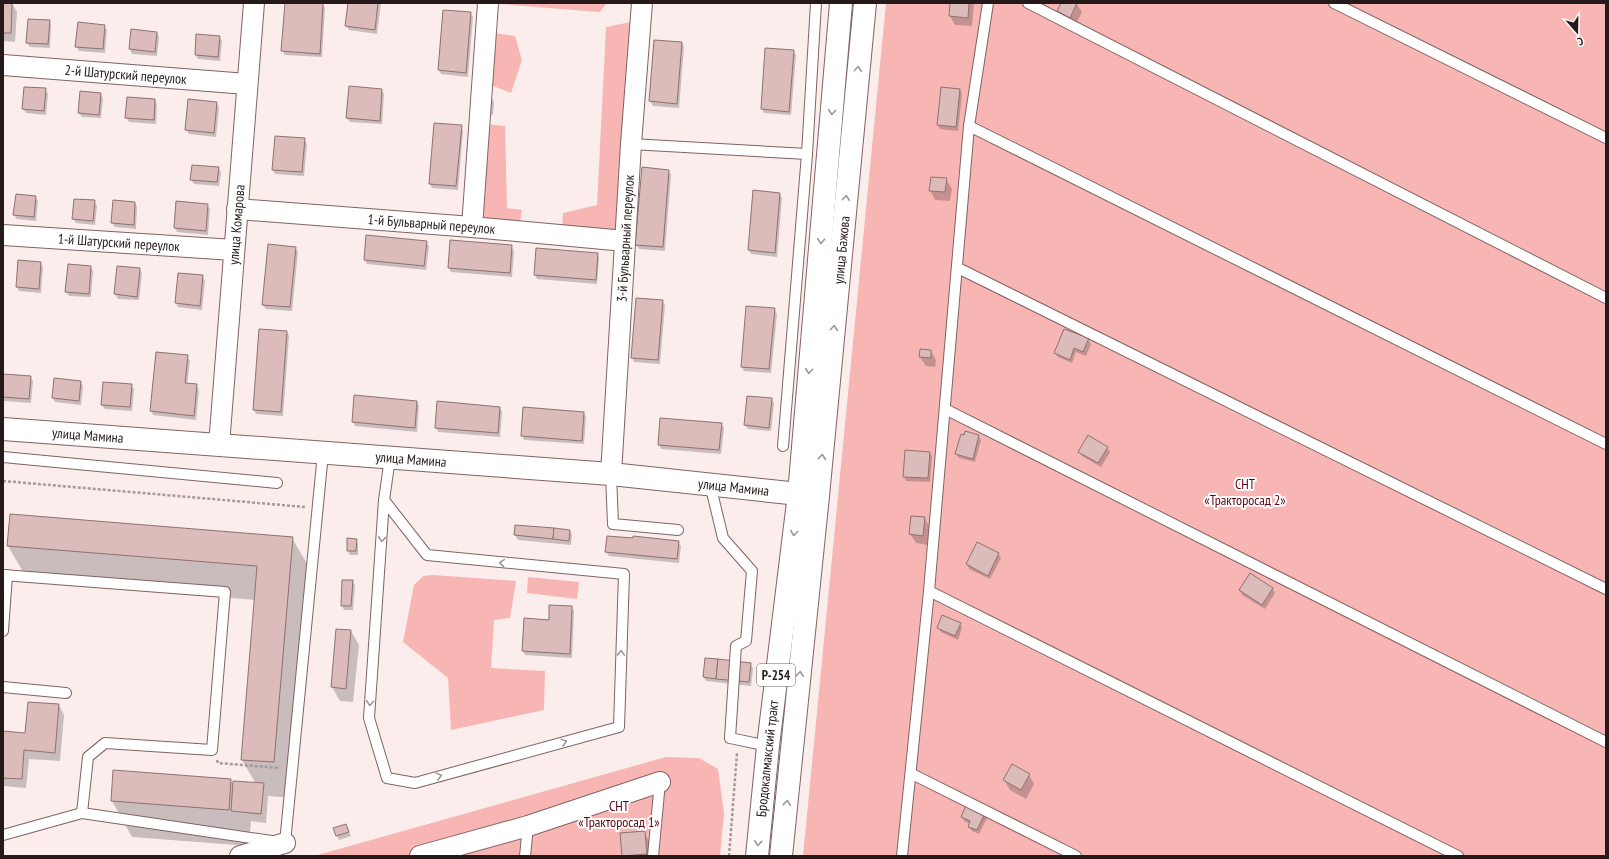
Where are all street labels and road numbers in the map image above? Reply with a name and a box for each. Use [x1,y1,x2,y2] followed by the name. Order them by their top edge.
[64,61,188,88] street label: 2-й Шатурский переулок
[612,174,638,303] street label: 3-й Бульварный переулок
[224,184,249,265] street label: улица Комарова
[367,210,496,238] street label: 1-й Бульварный переулок
[829,215,854,285] street label: улица Бажова
[57,230,181,255] street label: 1-й Шатурский переулок
[51,424,124,447] street label: улица Мамина
[375,448,447,471] street label: улица Мамина
[697,474,770,500] street label: улица Мамина
[757,664,795,686] road number: Р-254
[752,699,783,818] street label: Бродокалмакский тракт

